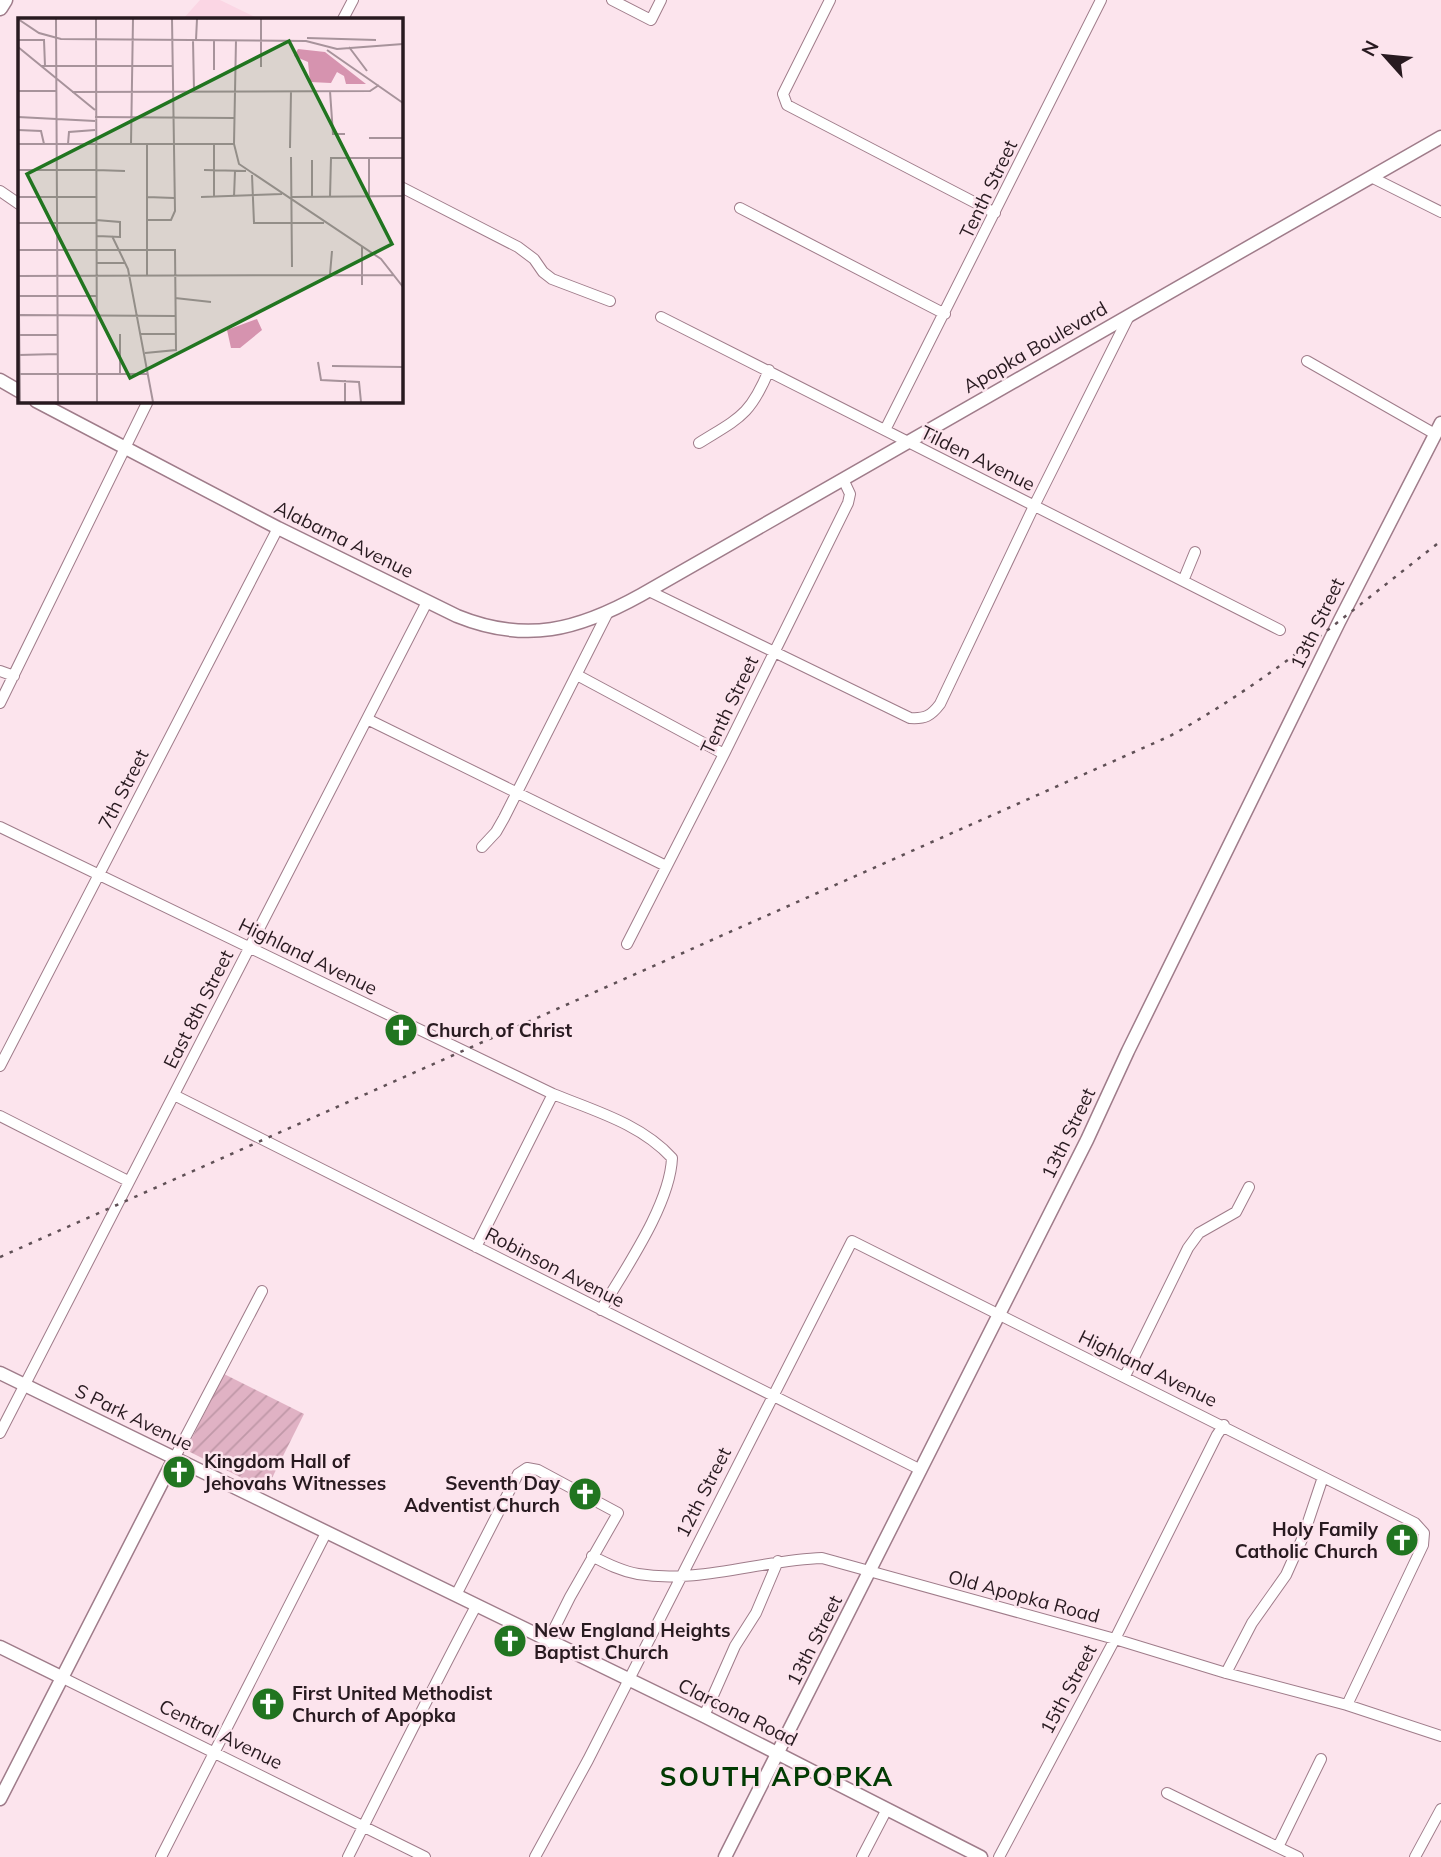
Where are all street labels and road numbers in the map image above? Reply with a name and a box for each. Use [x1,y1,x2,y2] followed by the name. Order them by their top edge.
[954,135,1022,242] street label: Tenth Street
[959,296,1111,398] street label: Apopka Boulevard
[917,420,1039,496] street label: Tilden Avenue
[270,495,418,583] street label: Alabama Avenue
[1285,573,1349,672] street label: 13th Street
[695,651,763,758] street label: Tenth Street
[93,745,154,833] street label: 7th Street
[235,912,381,1000] street label: Highland Avenue
[158,945,238,1072] street label: East 8th Street
[1036,1083,1100,1182] street label: 13th Street
[481,1221,629,1313] street label: Robinson Avenue
[1075,1324,1221,1412] street label: Highland Avenue
[71,1378,197,1456] street label: S Park Avenue
[670,1443,736,1541] street label: 12th Street
[946,1564,1102,1628] street label: Old Apopka Road
[781,1591,847,1689] street label: 13th Street
[1034,1640,1102,1738] street label: 15th Street
[674,1673,802,1751] street label: Clarcona Road
[155,1694,287,1774] street label: Central Avenue

